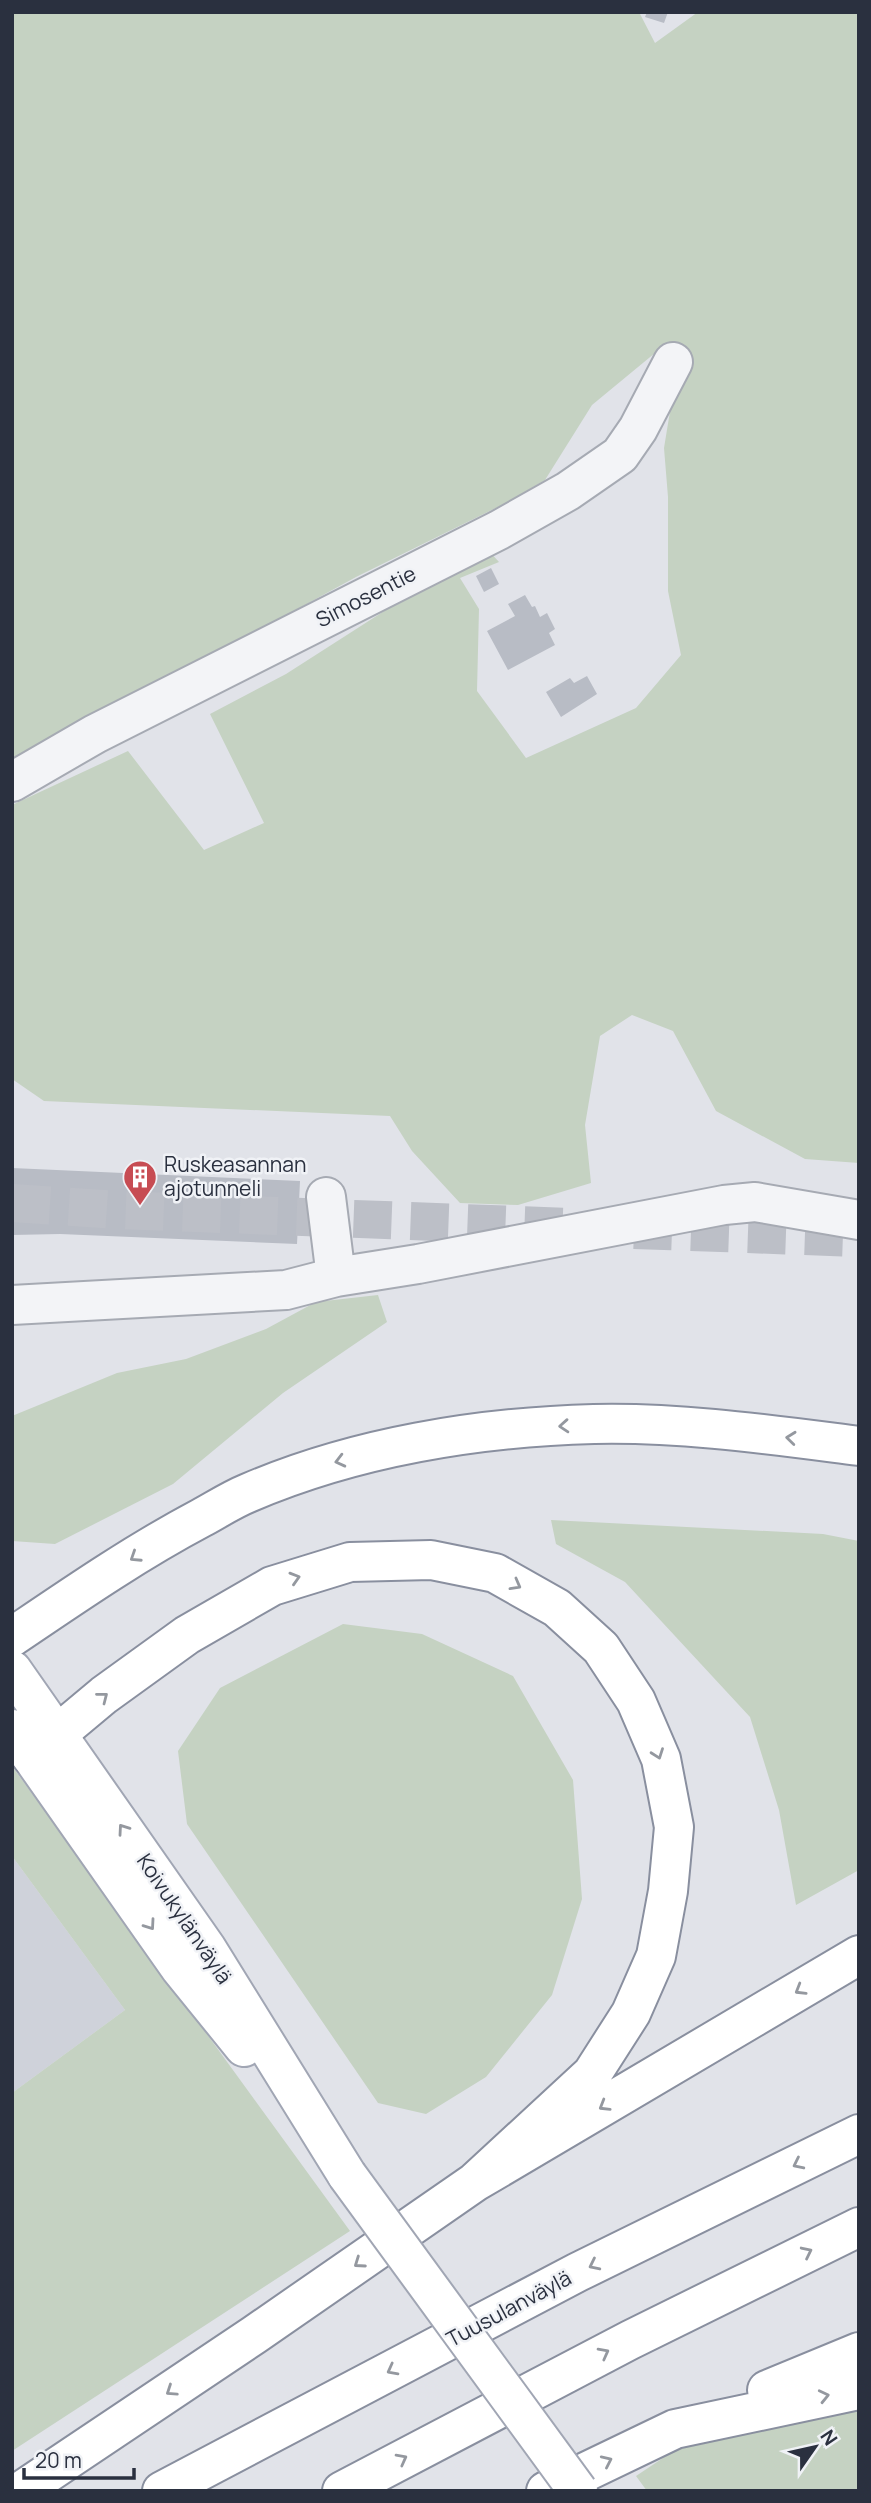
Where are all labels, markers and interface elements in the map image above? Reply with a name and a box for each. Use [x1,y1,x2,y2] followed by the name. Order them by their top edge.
[311,559,420,633] street label: Simosentie
[164,1150,306,1202] place label: Ruskeasannan ajotunneli
[121,1158,159,1207] building icon: Ruskeasannan ajotunneli
[558,1418,569,1433] one-way arrow
[785,1431,796,1446] one-way arrow
[334,1453,346,1467] one-way arrow
[129,1548,142,1561] one-way arrow
[289,1572,301,1587] one-way arrow
[509,1577,521,1590] one-way arrow
[95,1692,107,1705] one-way arrow
[650,1747,664,1759] one-way arrow
[118,1824,131,1837] one-way arrow
[131,1848,239,1989] street label: Koivukylänväylä
[142,1917,154,1930] one-way arrow
[795,1981,808,1994] one-way arrow
[599,2097,612,2110] one-way arrow
[793,2156,805,2170] one-way arrow
[800,2246,812,2260] one-way arrow
[354,2255,367,2267] one-way arrow
[589,2256,601,2270] one-way arrow
[441,2263,576,2353] street label: Tuusulanväylä
[597,2348,609,2362] one-way arrow
[387,2362,399,2375] one-way arrow
[166,2382,179,2395] one-way arrow
[818,2389,830,2404] one-way arrow
[780,2412,850,2482] north arrow
[814,2425,844,2450] text: N
[24,2436,135,2480] scale bar
[35,2446,82,2474] text: 20 m
[395,2454,407,2467] one-way arrow
[600,2456,612,2470] one-way arrow

